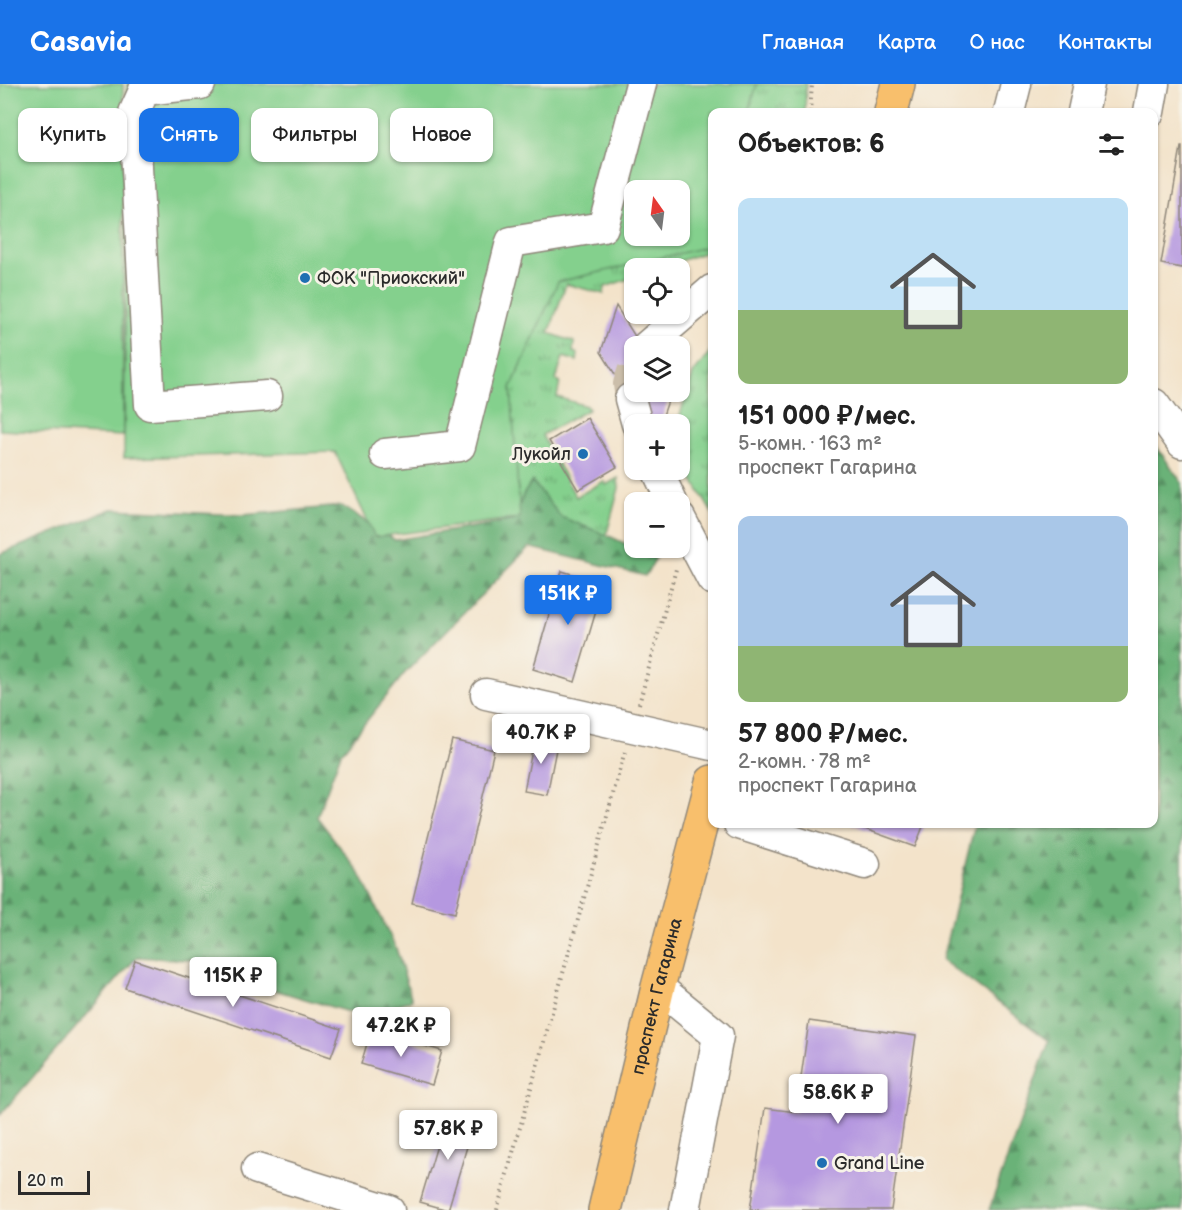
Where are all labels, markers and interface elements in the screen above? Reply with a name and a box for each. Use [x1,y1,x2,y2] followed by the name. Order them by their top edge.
[30,26,132,59] text: Casavia
[761,30,844,55] text: Главная
[877,30,936,55] text: Карта
[969,30,1025,55] text: О нас
[1058,30,1152,55] text: Контакты
[18,108,127,162] chip: Купить
[139,108,239,162] chip: Снять
[251,108,378,162] chip: Фильтры
[390,108,493,162] chip: Новое
[1095,128,1128,161] icon: filters
[738,129,885,160] text: Объектов: 6
[624,180,690,246] north arrow
[624,180,690,558] map controls
[879,237,987,345] icon: home
[624,258,690,324] button: locate
[317,268,465,289] place label: ФОК "Приокский"
[298,271,312,285] marker: ФОК "Приокский"
[624,336,690,402] button: layers
[738,401,916,432] text: 151 000 ₽/мес.
[624,414,690,480] button: +
[738,432,882,456] text: 5-комн. · 163 m²
[511,444,571,465] place label: Лукойл
[576,447,590,461] marker: Лукойл
[738,456,917,480] text: проспект Гагарина
[624,492,690,558] button: −
[879,555,987,663] icon: home
[519,575,617,626] pin: 151K ₽
[538,582,598,606] text: 151K ₽
[486,714,596,765] pin: 40.7K ₽
[738,719,908,750] text: 57 800 ₽/мес.
[506,721,576,745] text: 40.7K ₽
[738,750,871,774] text: 2-комн. · 78 m²
[738,774,917,798] text: проспект Гагарина
[628,915,687,1077] street label: проспект Гагарина
[184,957,282,1008] pin: 115K ₽
[203,964,263,988] text: 115K ₽
[346,1007,456,1058] pin: 47.2K ₽
[366,1014,436,1038] text: 47.2K ₽
[783,1074,893,1125] pin: 58.6K ₽
[803,1081,873,1105] text: 58.6K ₽
[393,1110,503,1161] pin: 57.8K ₽
[413,1117,483,1141] text: 57.8K ₽
[834,1153,925,1174] place label: Grand Line
[815,1156,829,1170] marker: Grand Line
[18,1168,90,1196] scale bar
[27,1172,63,1191] text: 20 m

